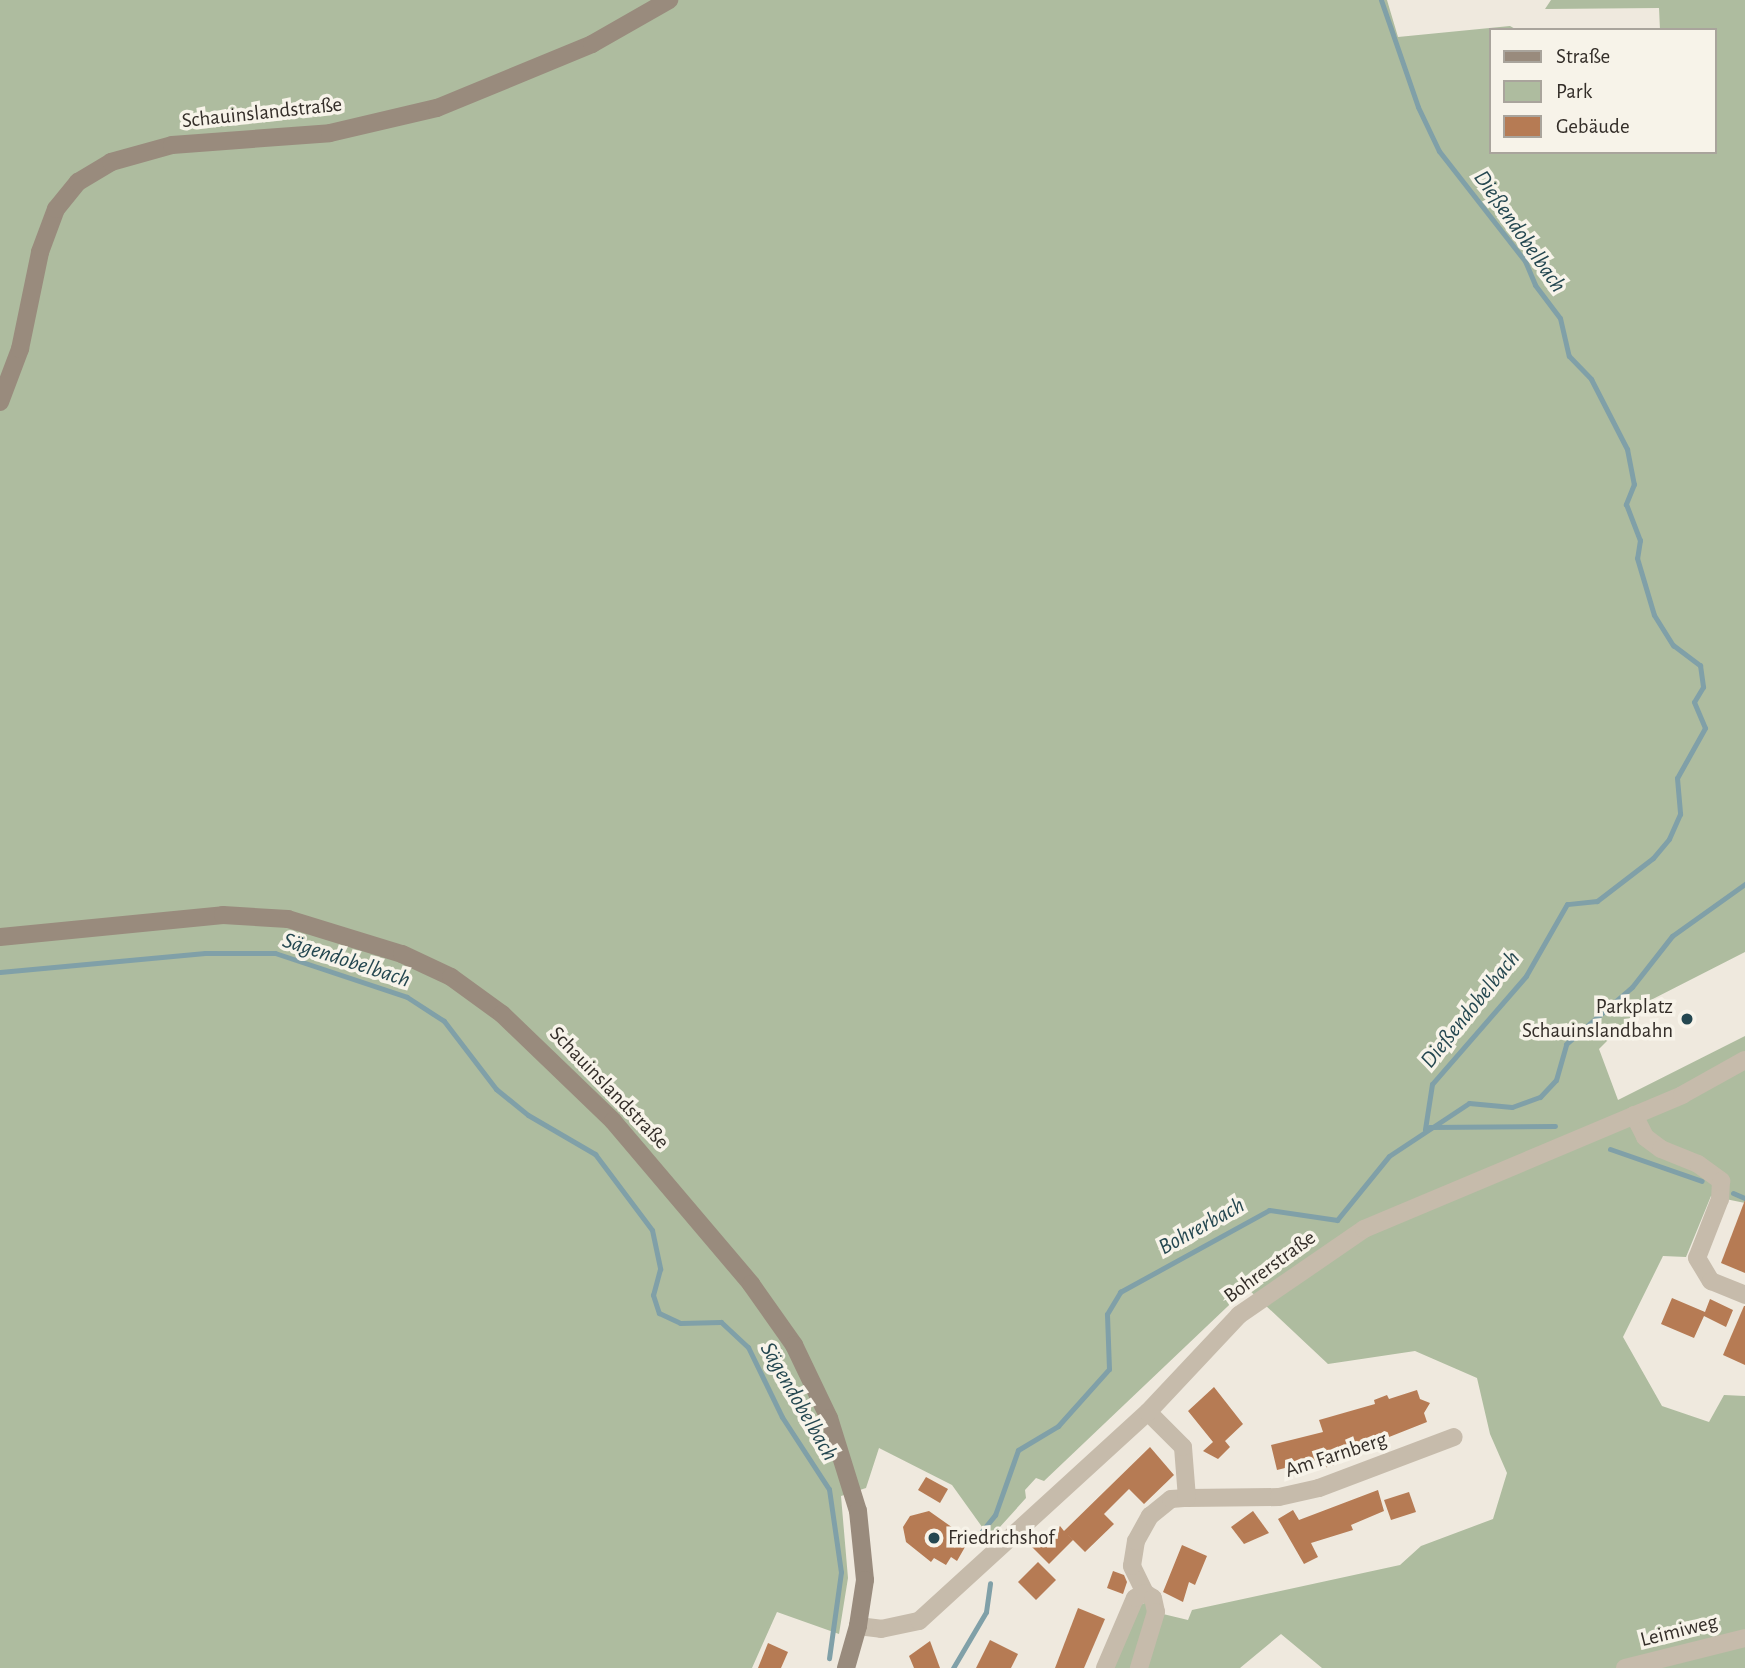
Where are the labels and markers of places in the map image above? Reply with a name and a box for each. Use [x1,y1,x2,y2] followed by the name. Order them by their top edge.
[1522,994,1673,1044] place label: Parkplatz Schauinslandbahn
[1679,1011,1695,1027] marker: Parkplatz Schauinslandbahn
[948,1525,1055,1551] place label: Friedrichshof
[926,1530,942,1546] marker: Friedrichshof

